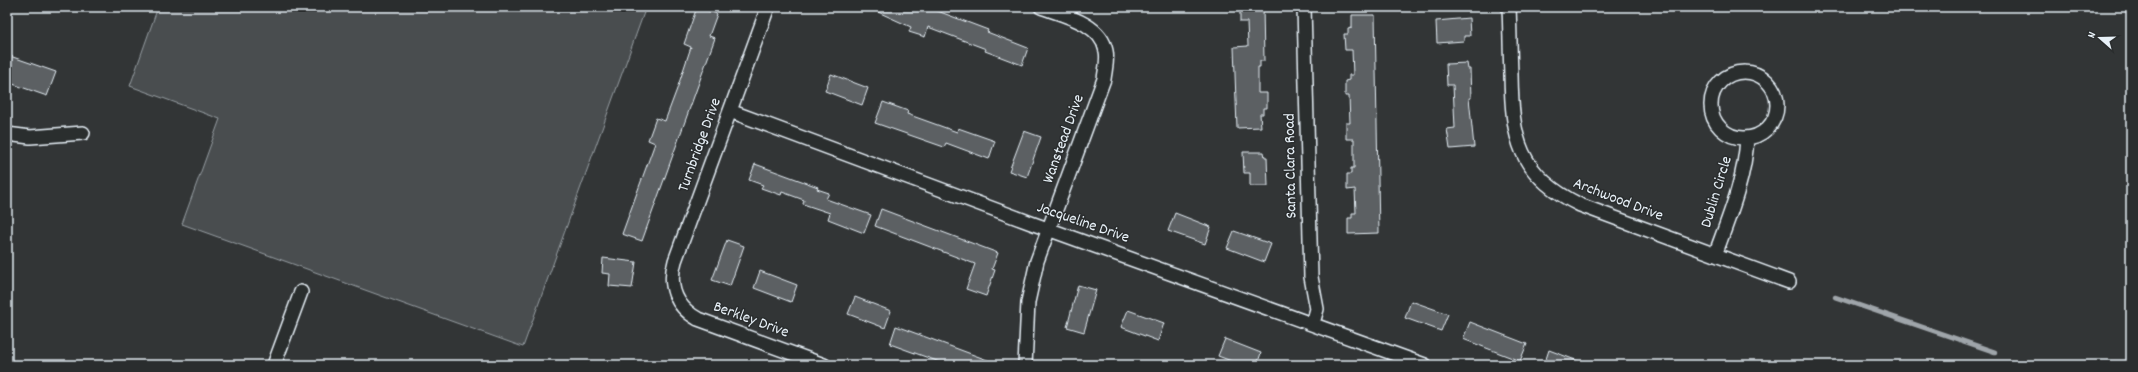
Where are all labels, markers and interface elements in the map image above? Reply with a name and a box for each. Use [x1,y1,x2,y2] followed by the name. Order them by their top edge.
[2080,18,2120,58] north arrow
[2084,29,2101,41] text: N
[1037,91,1091,187] street label: Wanstead Drive
[672,95,728,195] street label: Turnbridge Drive
[1279,113,1303,219] street label: Santa Clara Road
[1695,153,1739,231] street label: Dublin Circle
[1570,172,1666,228] street label: Archwood Drive
[1034,196,1132,250] street label: Jacqueline Drive
[710,296,792,344] street label: Berkley Drive

